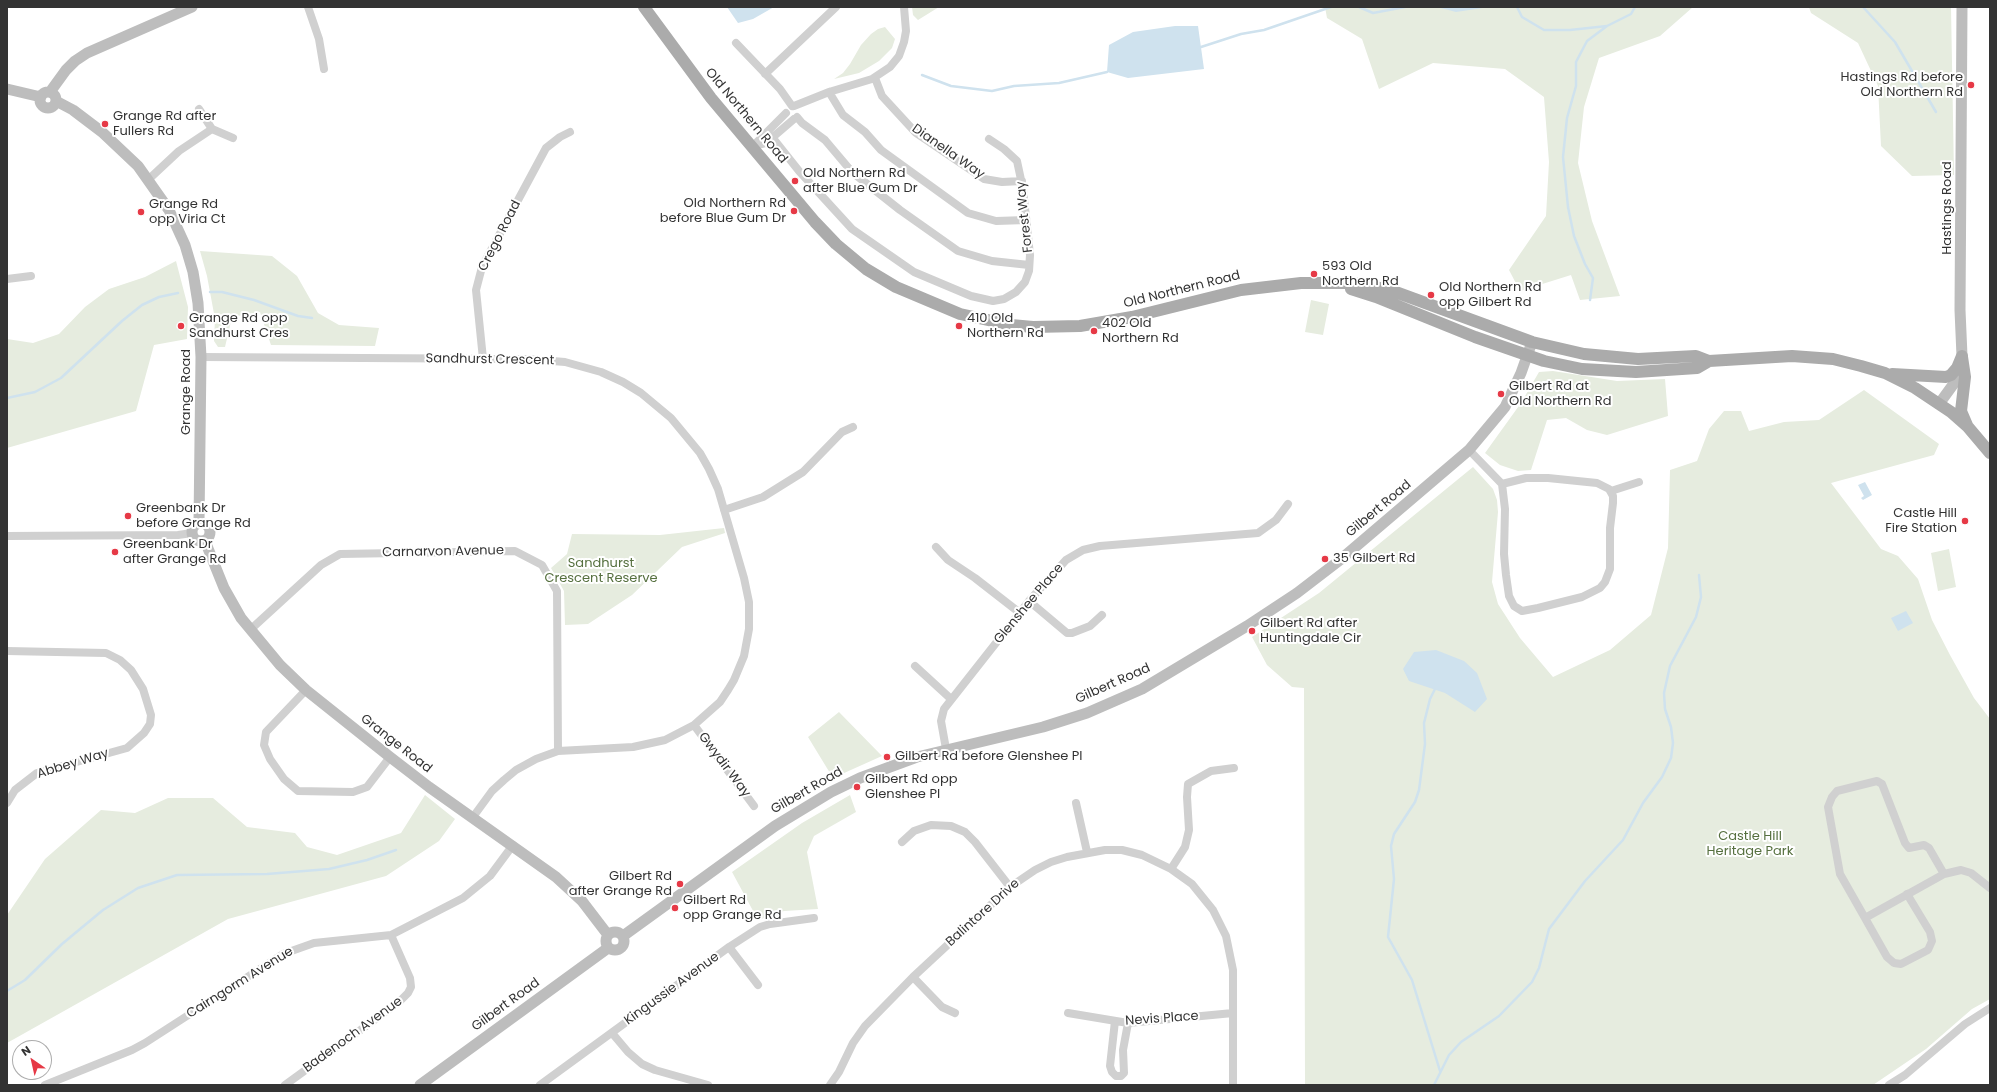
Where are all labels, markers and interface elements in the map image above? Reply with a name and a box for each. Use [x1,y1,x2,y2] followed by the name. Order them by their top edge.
[702,65,790,167] street label: Old Northern Road
[1841,70,1963,101] place label: Hastings Rd before Old Northern Rd
[1966,80,1976,90] marker: Hastings Rd before Old Northern Rd
[113,109,216,140] place label: Grange Rd after Fullers Rd
[100,119,110,129] marker: Grange Rd after Fullers Rd
[909,121,987,183] street label: Dianella Way
[1940,161,1956,255] street label: Hastings Road
[803,166,918,197] place label: Old Northern Rd after Blue Gum Dr
[790,176,800,186] marker: Old Northern Rd after Blue Gum Dr
[1014,181,1036,253] street label: Forest Way
[660,196,786,227] place label: Old Northern Rd before Blue Gum Dr
[149,197,225,228] place label: Grange Rd opp Viria Ct
[475,198,525,274] street label: Crego Road
[789,206,799,216] marker: Old Northern Rd before Blue Gum Dr
[136,207,146,217] marker: Grange Rd opp Viria Ct
[1322,259,1399,290] place label: 593 Old Northern Rd
[1122,268,1242,312] street label: Old Northern Road
[1309,269,1319,279] marker: 593 Old Northern Rd
[1439,280,1541,311] place label: Old Northern Rd opp Gilbert Rd
[1426,290,1436,300] marker: Old Northern Rd opp Gilbert Rd
[189,311,289,342] place label: Grange Rd opp Sandhurst Cres
[967,311,1044,342] place label: 410 Old Northern Rd
[1102,316,1179,347] place label: 402 Old Northern Rd
[176,321,186,331] marker: Grange Rd opp Sandhurst Cres
[954,321,964,331] marker: 410 Old Northern Rd
[1089,326,1099,336] marker: 402 Old Northern Rd
[179,349,195,435] street label: Grange Road
[426,351,554,369] street label: Sandhurst Crescent
[1509,379,1611,410] place label: Gilbert Rd at Old Northern Rd
[1496,389,1506,399] marker: Gilbert Rd at Old Northern Rd
[1343,477,1415,541] street label: Gilbert Road
[136,501,251,532] place label: Greenbank Dr before Grange Rd
[1885,506,1957,537] place label: Castle Hill Fire Station
[123,511,133,521] marker: Greenbank Dr before Grange Rd
[1960,516,1970,526] marker: Castle Hill Fire Station
[123,537,226,568] place label: Greenbank Dr after Grange Rd
[382,543,504,561] street label: Carnarvon Avenue
[110,547,120,557] marker: Greenbank Dr after Grange Rd
[1333,551,1415,567] place label: 35 Gilbert Rd
[1320,554,1330,564] marker: 35 Gilbert Rd
[544,556,658,587] park label: Sandhurst Crescent Reserve
[991,561,1067,647] street label: Glenshee Place
[1260,616,1361,647] place label: Gilbert Rd after Huntingdale Cir
[1247,626,1257,636] marker: Gilbert Rd after Huntingdale Cir
[1073,661,1153,707] street label: Gilbert Road
[357,711,435,777] street label: Grange Road
[695,729,753,801] street label: Gwydir Way
[35,746,111,782] street label: Abbey Way
[895,749,1083,765] place label: Gilbert Rd before Glenshee Pl
[882,752,892,762] marker: Gilbert Rd before Glenshee Pl
[768,764,846,818] street label: Gilbert Road
[865,772,957,803] place label: Gilbert Rd opp Glenshee Pl
[852,782,862,792] marker: Gilbert Rd opp Glenshee Pl
[1707,829,1793,860] park label: Castle Hill Heritage Park
[569,869,672,900] place label: Gilbert Rd after Grange Rd
[943,876,1023,950] street label: Balintore Drive
[675,879,685,889] marker: Gilbert Rd after Grange Rd
[683,893,781,924] place label: Gilbert Rd opp Grange Rd
[670,903,680,913] marker: Gilbert Rd opp Grange Rd
[184,944,296,1022] street label: Cairngorm Avenue
[621,949,723,1029] street label: Kingussie Avenue
[469,975,543,1035] street label: Gilbert Road
[300,994,406,1076] street label: Badenoch Avenue
[1125,1009,1199,1029] street label: Nevis Place
[12,1040,52,1080] north arrow
[18,1042,34,1060] text: N

